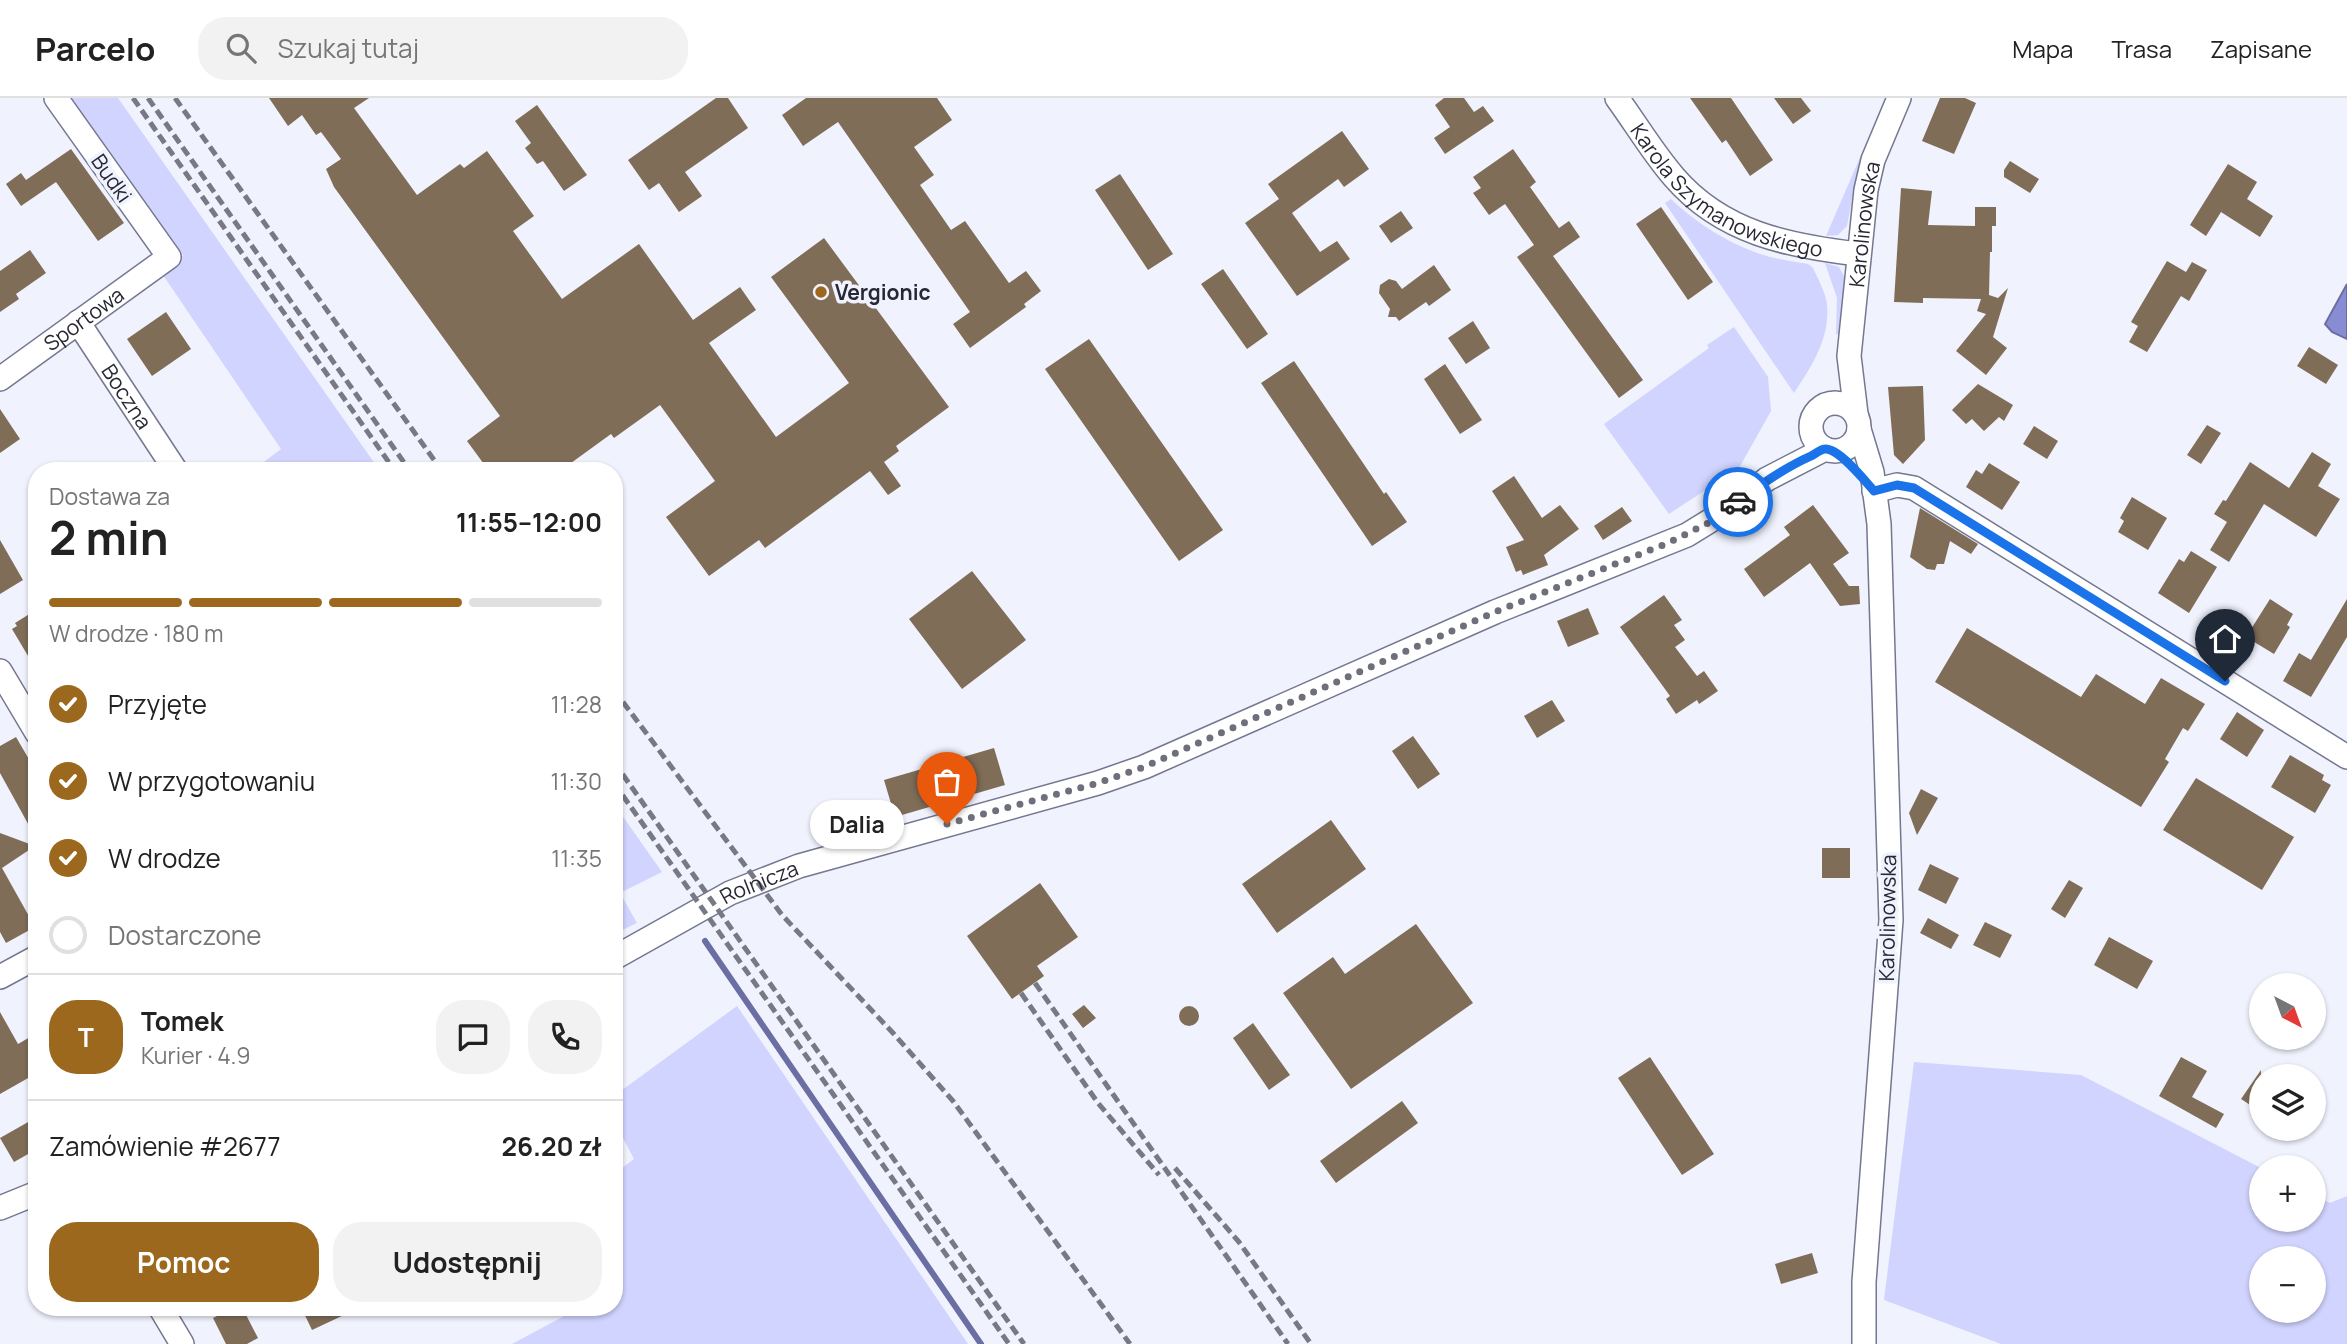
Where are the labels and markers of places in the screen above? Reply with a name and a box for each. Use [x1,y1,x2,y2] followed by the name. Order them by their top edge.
[835,278,931,306] place label: Vergionic
[813,284,829,300] marker: Vergionic
[2195,609,2255,681] pin
[917,752,977,824] pin
[810,800,905,848] callout: Dalia

